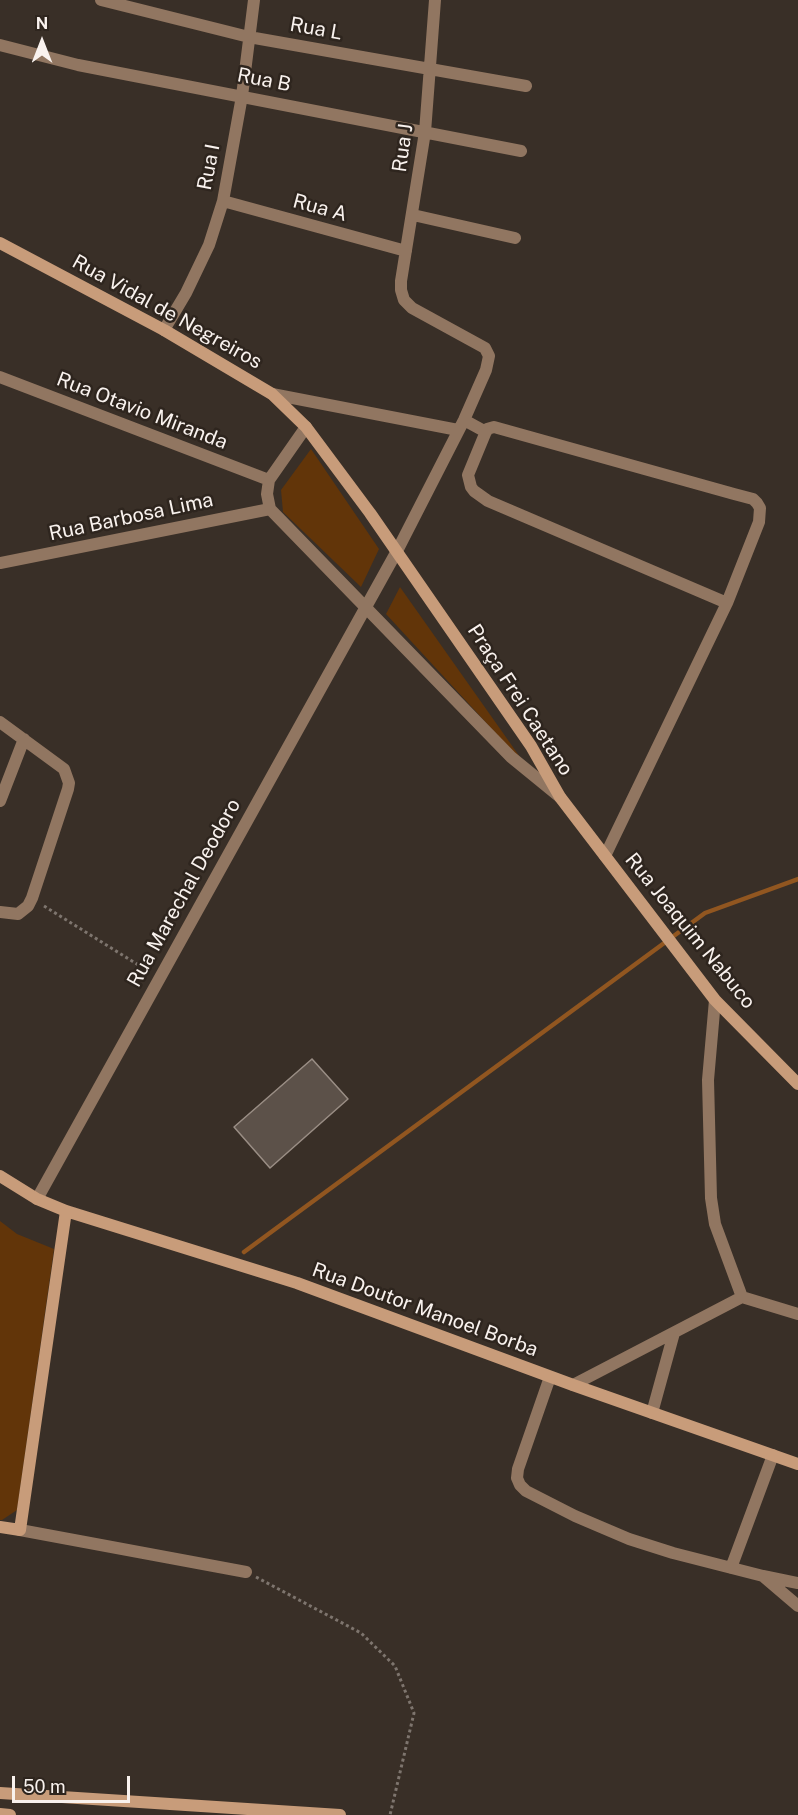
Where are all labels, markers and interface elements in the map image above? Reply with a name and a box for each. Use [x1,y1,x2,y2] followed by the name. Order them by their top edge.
[12,12,72,72] north arrow
[288,13,344,45] street label: Rua L
[36,14,48,33] text: N
[235,63,293,97] street label: Rua B
[388,122,418,174] street label: Rua J
[193,142,225,192] street label: Rua I
[290,189,350,227] street label: Rua A
[68,250,266,374] street label: Rua Vidal de Negreiros
[53,367,231,455] street label: Rua Otavio Miranda
[47,488,215,546] street label: Rua Barbosa Lima
[462,620,578,780] street label: Praça Frei Caetano
[122,795,246,991] street label: Rua Marechal Deodoro
[620,848,760,1014] street label: Rua Joaquim Nabuco
[309,1258,541,1362] street label: Rua Doutor Manoel Borba
[15,1764,134,1802] scale bar
[23,1776,66,1797] text: 50 m

